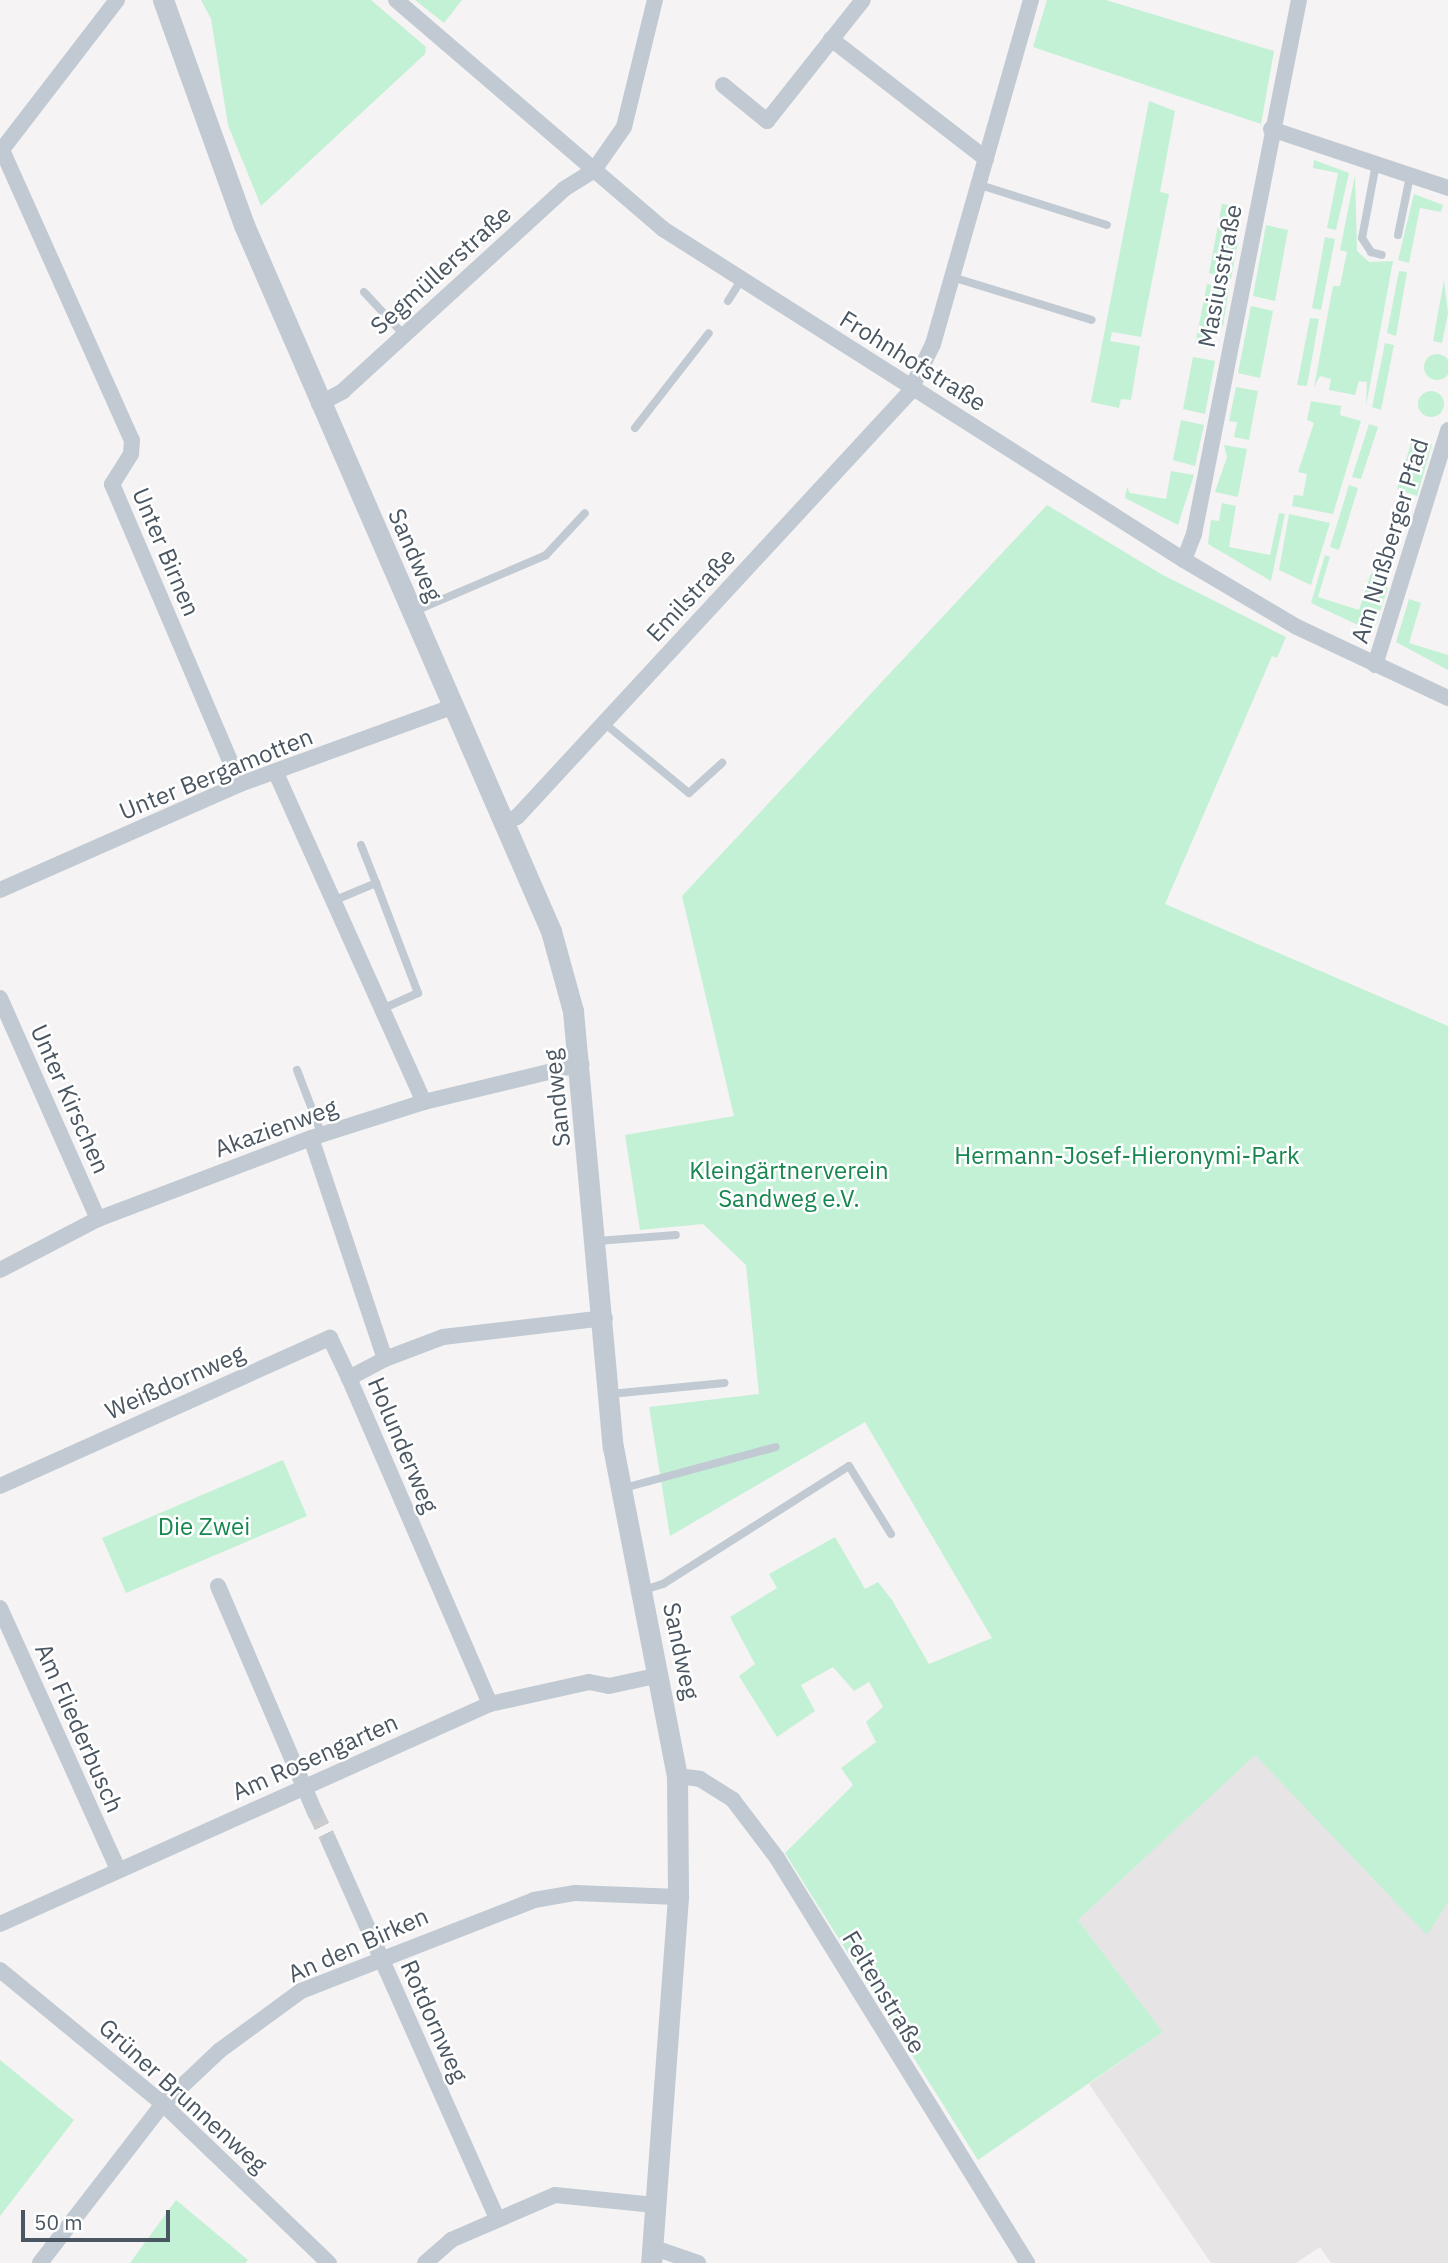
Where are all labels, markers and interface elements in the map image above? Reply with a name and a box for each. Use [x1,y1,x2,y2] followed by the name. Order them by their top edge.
[365,199,517,341] street label: Segmüllerstraße
[1192,202,1248,350] street label: Masiusstraße
[835,305,991,417] street label: Frohnhofstraße
[1345,435,1435,647] street label: Am Nußberger Pfad
[126,483,206,621] street label: Unter Birnen
[382,504,448,606] street label: Sandweg
[640,542,742,648] street label: Emilstraße
[115,722,317,826] street label: Unter Bergamotten
[24,1020,116,1178] street label: Unter Kirschen
[538,1048,576,1148] street label: Sandweg
[211,1092,341,1164] street label: Akazienweg
[954,1142,1300,1170] park label: Hermann-Josef-Hieronymi-Park
[689,1157,889,1213] park label: Kleingärtnerverein Sandweg e.V.
[101,1338,249,1426] street label: Weißdornweg
[362,1373,444,1517] street label: Holunderweg
[158,1513,250,1541] park label: Die Zwei
[657,1600,705,1702] street label: Sandweg
[29,1639,129,1817] street label: Am Fliederbusch
[228,1708,402,1806] street label: Am Rosengarten
[283,1901,433,1989] street label: An den Birken
[836,1926,932,2058] street label: Feltenstraße
[394,1955,474,2087] street label: Rotdornweg
[93,2013,273,2179] street label: Grüner Brunnenweg
[24,2196,173,2240] scale bar
[34,2208,83,2236] text: 50 m

